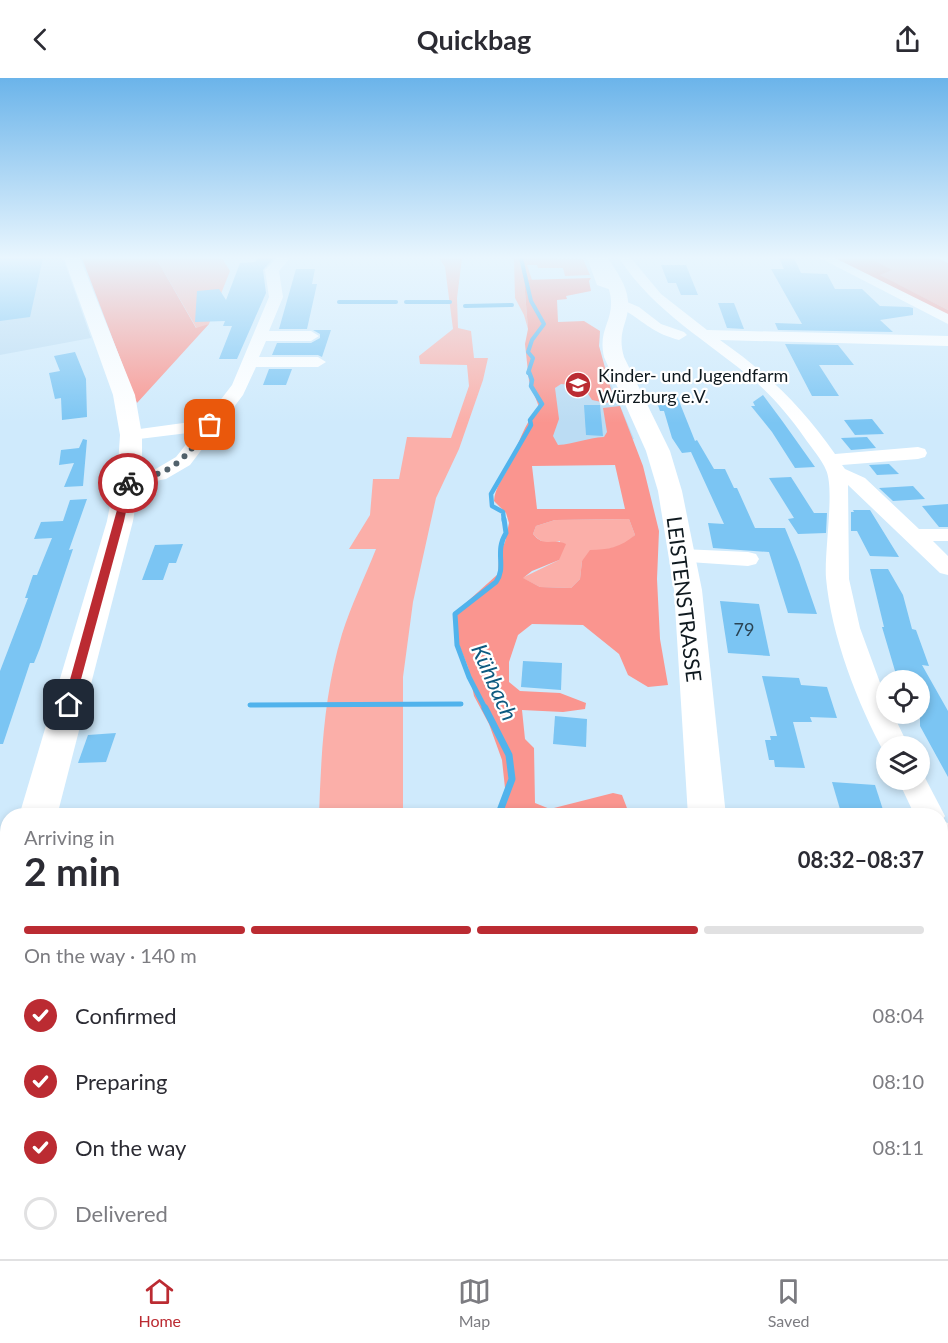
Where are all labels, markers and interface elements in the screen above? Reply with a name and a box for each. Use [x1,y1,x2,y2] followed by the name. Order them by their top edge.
[24,23,57,56] icon: back
[417,23,531,56] text: Quickbag
[891,23,924,56] icon: share
[598,364,788,407] place label: Kinder- und Jugendfarm Würzburg e.V.
[563,370,593,400] school or university icon: Kinder- und Jugendfarm Würzburg e.V.
[184,399,235,450] pin
[193,408,226,441] icon: bag
[98,453,158,513] courier
[112,467,145,500] icon: bike
[662,515,708,683] street label: LEISTENSTRASSE
[734,618,754,640] house number: 79
[466,640,524,724] water label: Kühbach
[876,670,930,790] map controls
[876,670,930,724] button: locate
[43,679,94,730] pin
[52,688,85,721] icon: home
[876,736,930,790] button: layers
[24,825,115,849] text: Arriving in
[798,846,924,873] text: 08:32–08:37
[24,848,121,894] text: 2 min
[24,943,197,967] text: On the way · 140 m
[24,999,57,1032] icon: check
[75,1002,177,1029] text: Confirmed
[873,1003,924,1027] text: 08:04
[24,1065,57,1098] icon: check
[75,1068,167,1095] text: Preparing
[873,1069,924,1093] text: 08:10
[24,1131,57,1164] icon: check
[75,1134,186,1161] text: On the way
[873,1135,924,1159] text: 08:11
[75,1200,168,1227] text: Delivered
[138,1275,181,1330] tab: Home
[458,1275,491,1330] tab: Map
[768,1275,810,1330] tab: Saved

